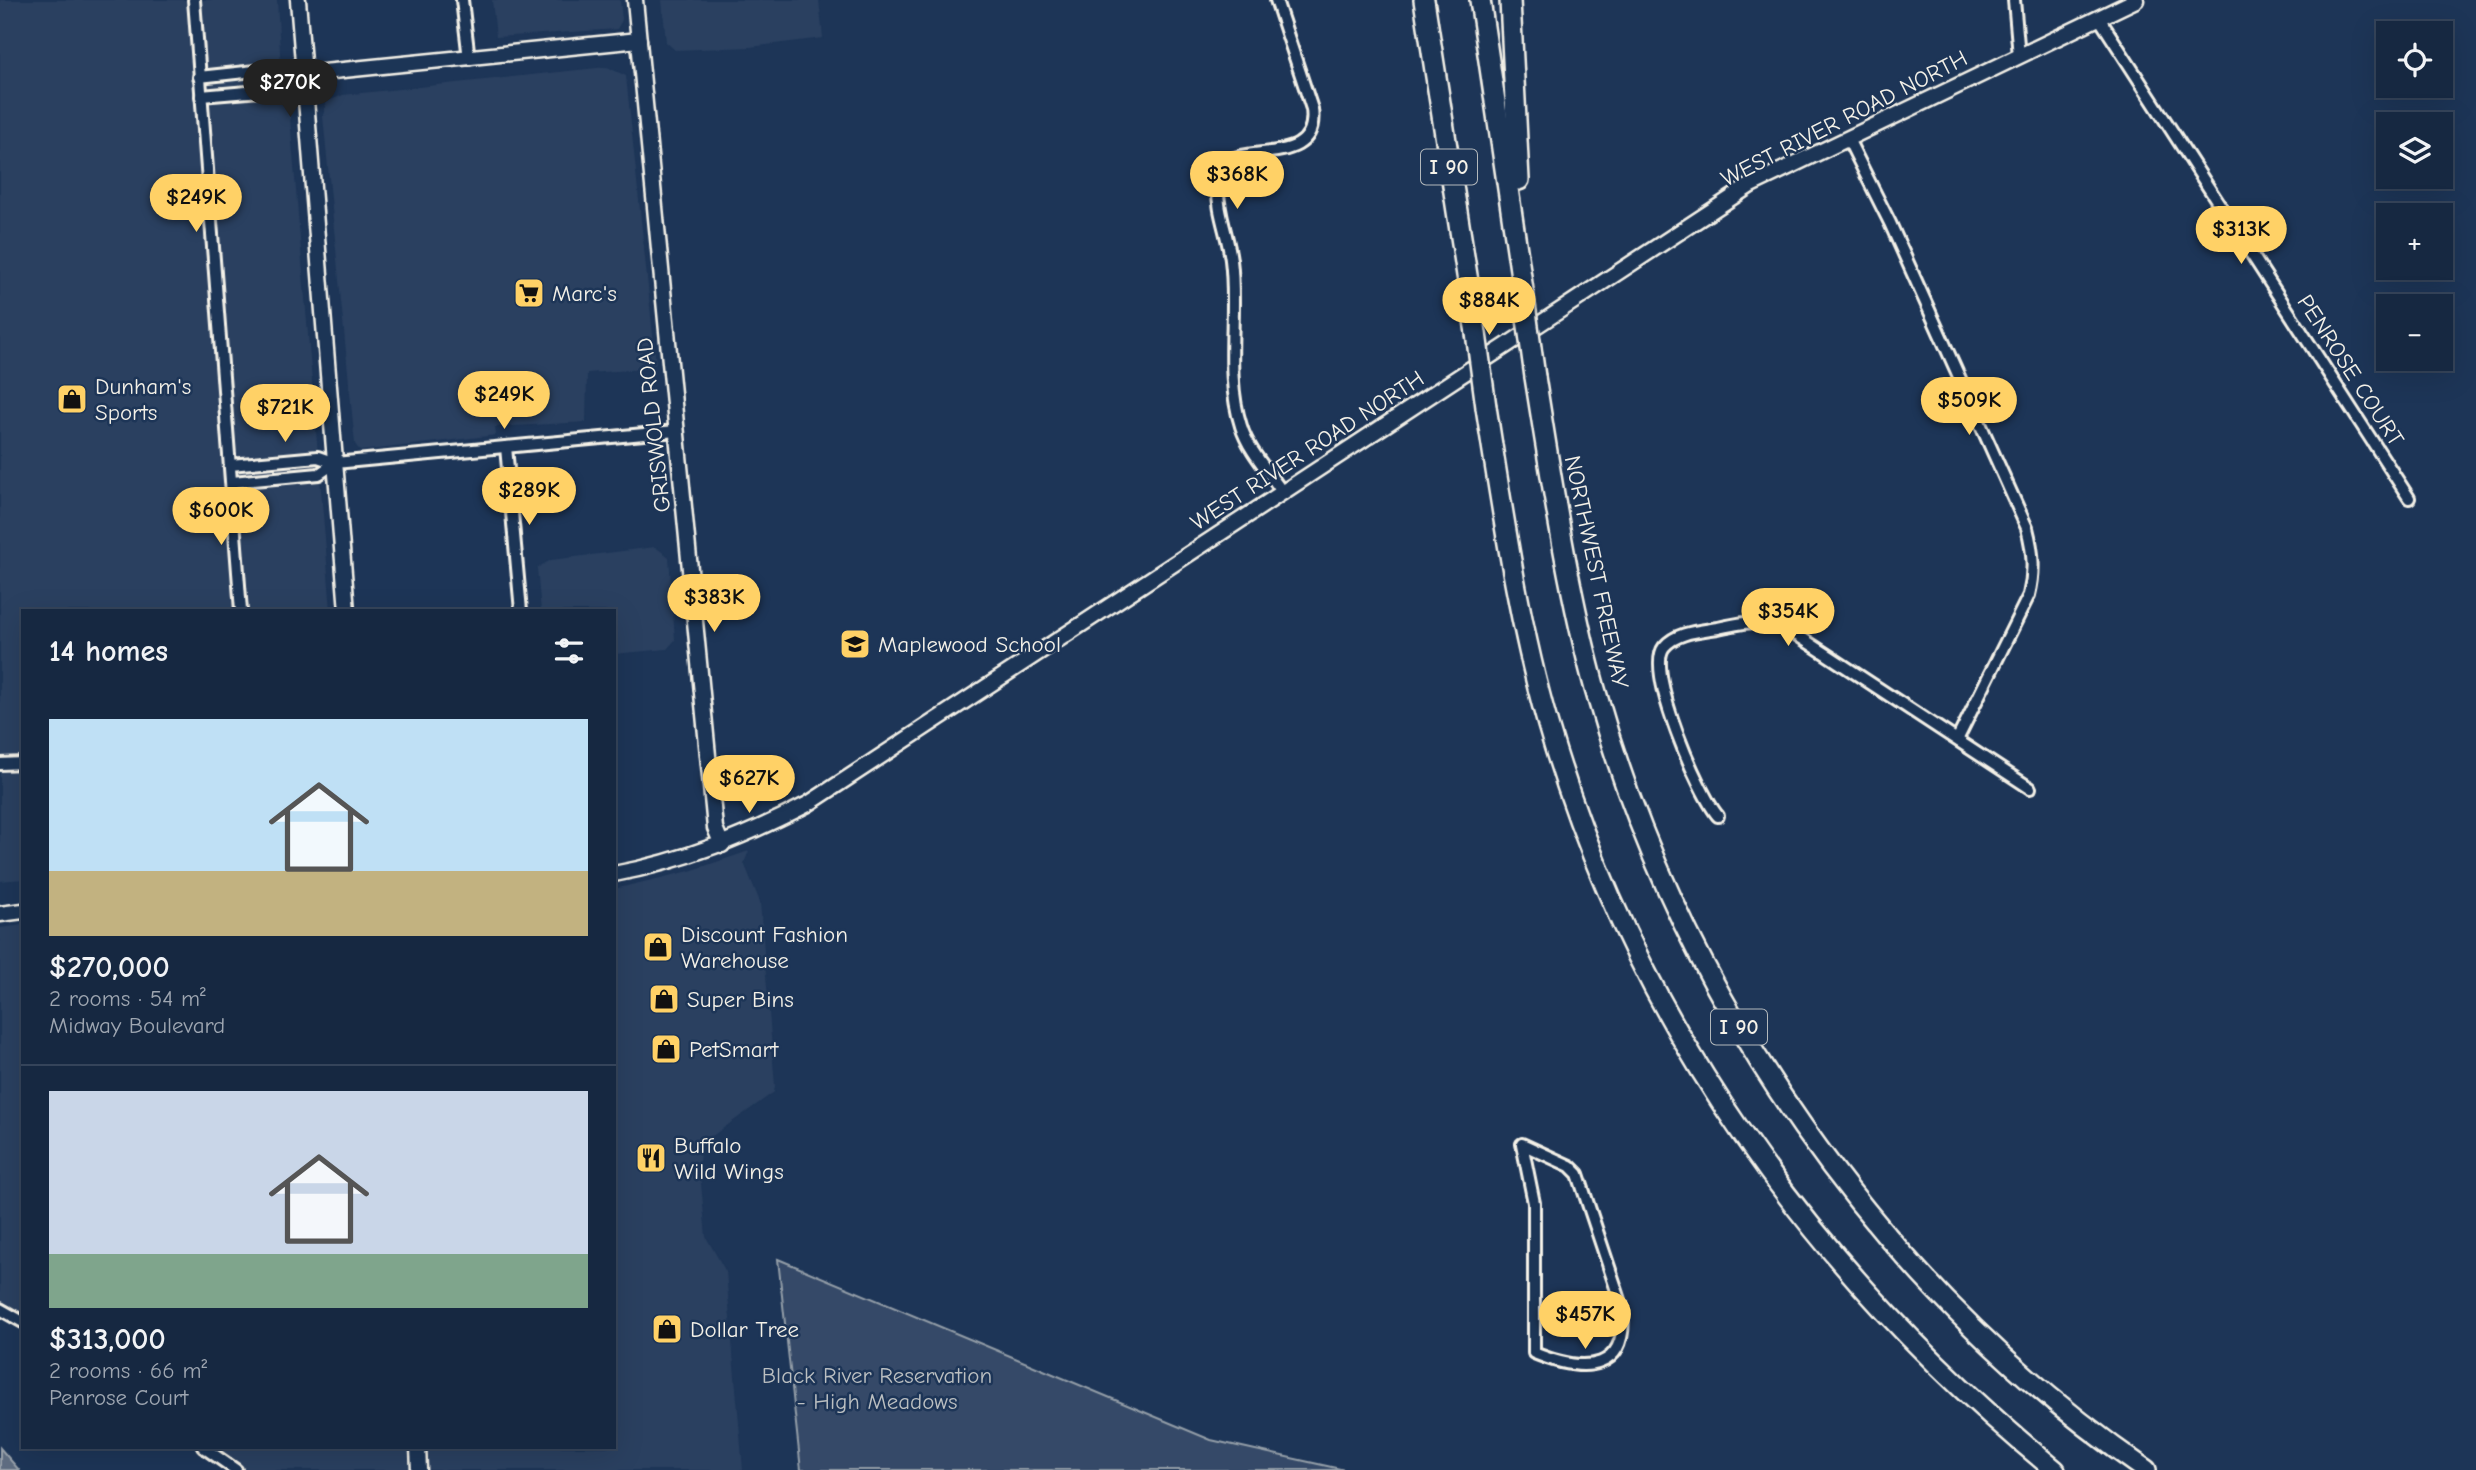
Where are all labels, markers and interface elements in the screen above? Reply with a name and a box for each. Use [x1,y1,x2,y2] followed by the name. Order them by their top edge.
[2376,21,2453,371] map controls
[2376,21,2453,98] button: locate
[1717,45,1972,192] street label: WEST RIVER ROAD NORTH
[241,60,339,119] pin: $270K
[259,68,321,95] text: $270K
[2376,112,2453,189] button: layers
[1421,150,1477,184] road number: I 90
[1188,152,1286,211] pin: $368K
[1206,160,1268,187] text: $368K
[147,174,245,234] pin: $249K
[166,183,226,210] text: $249K
[2376,203,2453,280] button: +
[2192,206,2290,266] pin: $313K
[2212,215,2270,242] text: $313K
[512,276,546,310] supermarket icon: Marc's
[1440,278,1538,337] pin: $884K
[552,280,617,307] place label: Marc's
[1458,286,1520,313] text: $884K
[2292,289,2410,451] street label: PENROSE COURT
[2376,294,2453,371] button: −
[631,336,676,514] street label: GRISWOLD ROAD
[1186,365,1429,536] street label: WEST RIVER ROAD NORTH
[455,372,553,431] pin: $249K
[95,373,191,426] place label: Dunham's Sports
[1920,378,2018,437] pin: $509K
[474,380,534,407] text: $249K
[55,382,89,416] shop icon: Dunham's Sports
[236,384,334,444] pin: $721K
[1937,386,2001,413] text: $509K
[256,393,314,420] text: $721K
[1559,453,1634,691] street label: NORTHWEST FREEWAY
[480,468,578,527] pin: $289K
[498,476,560,503] text: $289K
[172,488,270,547] pin: $600K
[188,496,254,523] text: $600K
[665,574,763,634] pin: $383K
[683,583,745,610] text: $383K
[1739,588,1837,648] pin: $354K
[1757,597,1819,624] text: $354K
[838,627,872,661] school or university icon: Maplewood School
[878,631,1061,658] place label: Maplewood School
[550,632,588,670] icon: filters
[49,634,168,669] text: 14 homes
[700,756,798,815] pin: $627K
[256,764,382,890] icon: home
[719,764,779,791] text: $627K
[681,921,848,974] place label: Discount Fashion Warehouse
[641,930,675,964] shop icon: Discount Fashion Warehouse
[49,950,170,985] text: $270,000
[647,982,681,1016] shop icon: Super Bins
[49,985,206,1012] text: 2 rooms · 54 m²
[687,986,794,1013] place label: Super Bins
[1711,1010,1767,1044] road number: I 90
[49,1012,225,1039] text: Midway Boulevard
[649,1032,683,1066] shop icon: PetSmart
[689,1036,780,1063] place label: PetSmart
[674,1132,784,1185] place label: Buffalo Wild Wings
[256,1136,382,1262] icon: home
[634,1141,668,1175] restaurant icon: Buffalo Wild Wings
[1536,1292,1634,1351] pin: $457K
[1555,1300,1615,1327] text: $457K
[650,1312,684,1346] shop icon: Dollar Tree
[690,1316,799,1343] place label: Dollar Tree
[49,1322,166,1357] text: $313,000
[49,1357,207,1384] text: 2 rooms · 66 m²
[762,1362,992,1415] park label: Black River Reservation - High Meadows
[49,1384,188,1411] text: Penrose Court

